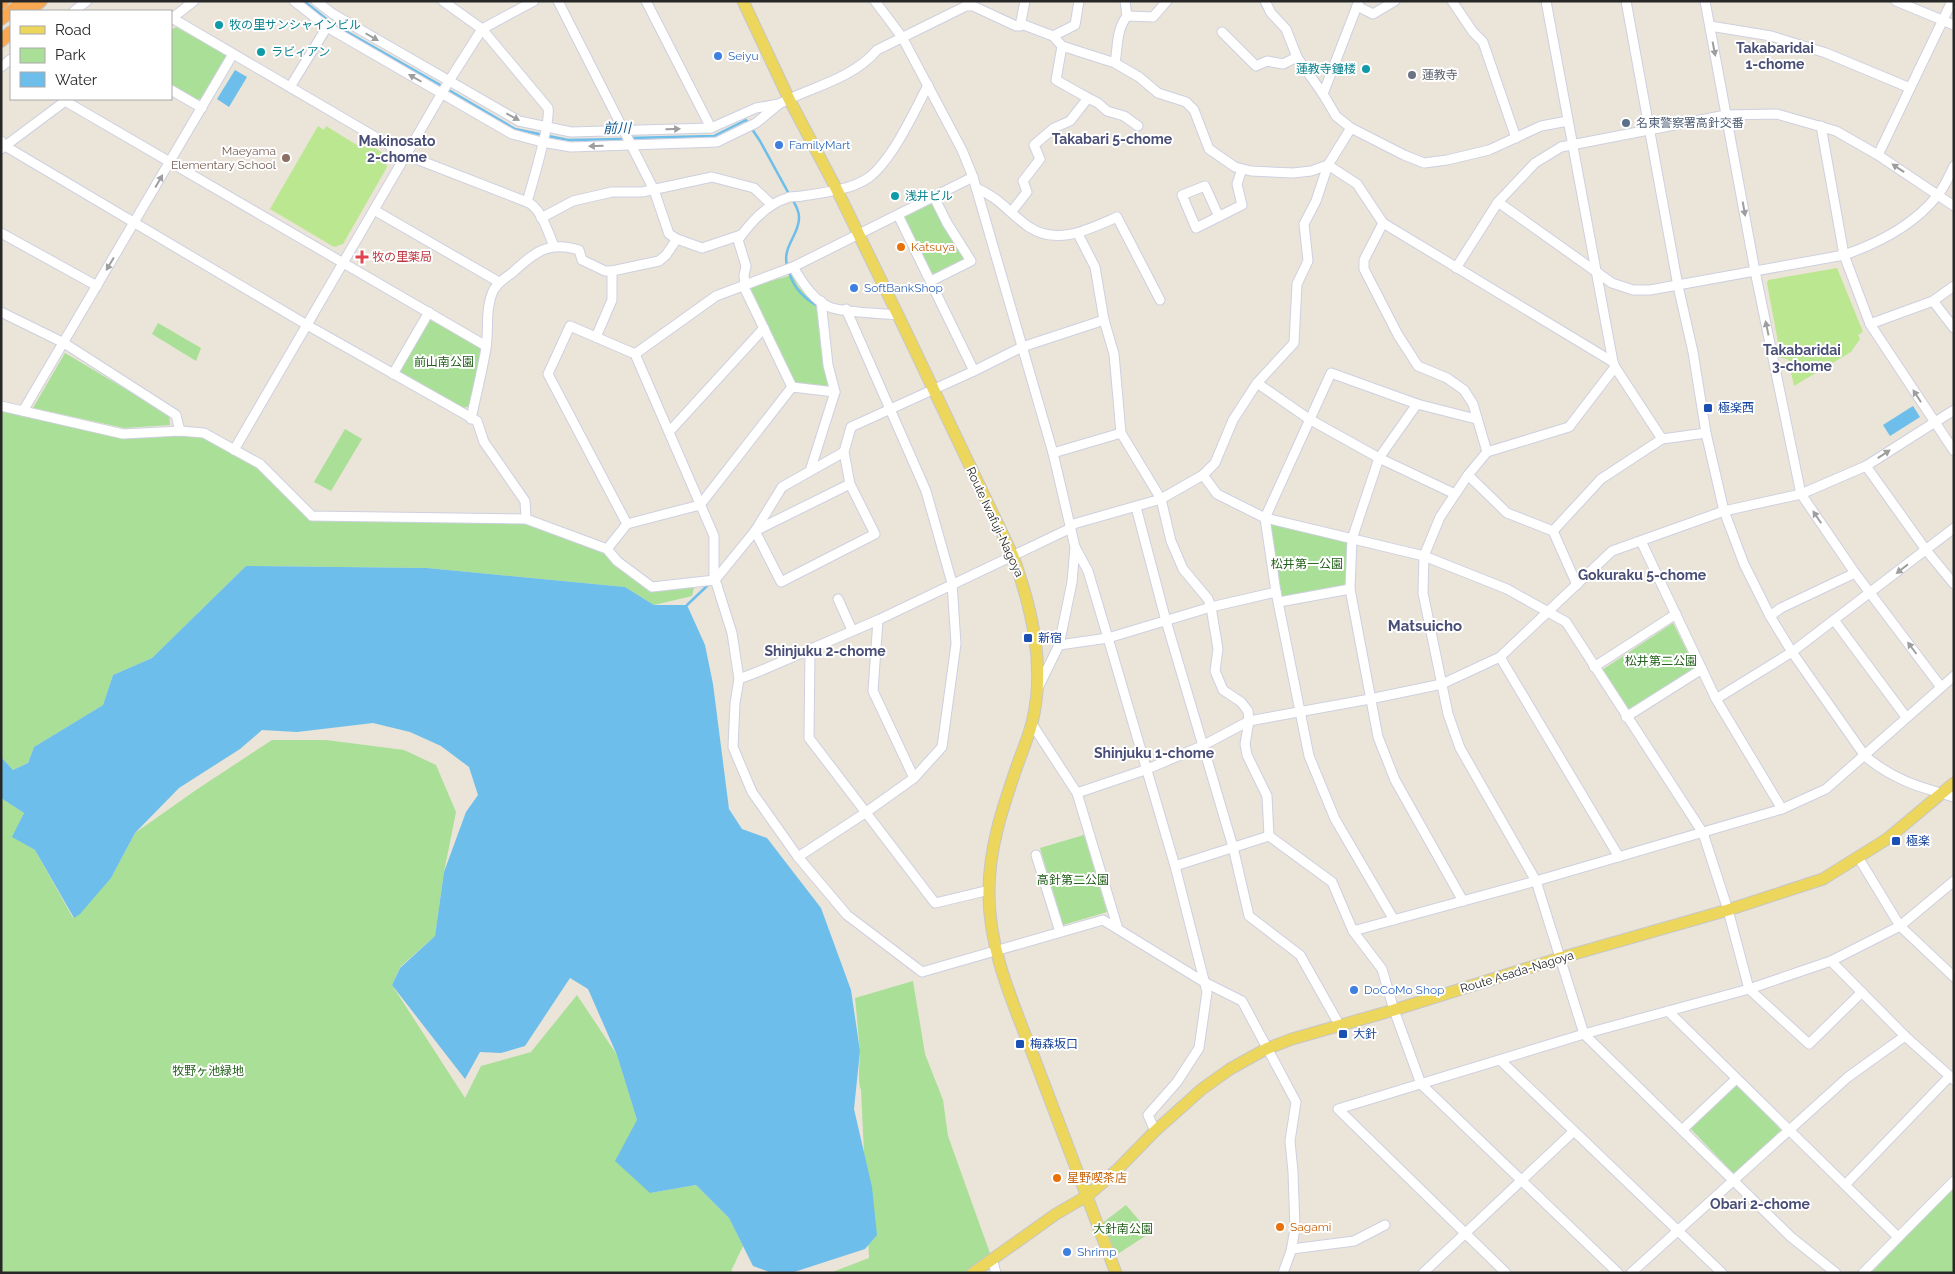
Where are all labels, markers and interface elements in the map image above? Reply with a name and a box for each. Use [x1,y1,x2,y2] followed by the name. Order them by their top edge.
[10,10,172,100] legend
[229,18,361,32] place label: 牧の里サンシャインビル
[213,19,225,31] marker: 牧の里サンシャインビル
[55,21,91,39] text: Road
[365,33,379,41] one-way arrow
[1736,40,1814,72] district label: Takabaridai 1-chome
[1710,42,1718,57] one-way arrow
[271,45,330,59] place label: ラビィアン
[55,46,86,64] text: Park
[255,46,267,58] marker: ラビィアン
[728,49,759,63] place label: Seiyu
[712,50,724,62] marker: Seiyu
[1296,62,1356,76] place label: 蓮教寺鐘楼
[1360,63,1372,75] marker: 蓮教寺鐘楼
[1422,68,1458,82] place label: 蓮教寺
[1406,69,1418,81] marker: 蓮教寺
[55,71,98,89] text: Water
[409,73,422,82] one-way arrow
[506,113,520,121] one-way arrow
[1636,116,1744,130] place label: 名東警察署高針交番
[1620,117,1632,129] marker: 名東警察署高針交番
[603,120,633,136] water label: 前川
[666,125,682,133] one-way arrow
[1052,131,1173,147] district label: Takabari 5-chome
[358,133,436,165] district label: Makinosato 2-chome
[789,138,850,152] place label: FamilyMart
[773,139,785,151] marker: FamilyMart
[588,143,604,151] one-way arrow
[171,144,277,172] place label: Maeyama Elementary School
[280,152,292,164] marker: Maeyama Elementary School
[1891,163,1904,173] one-way arrow
[155,174,164,187] one-way arrow
[905,189,953,203] place label: 浅井ビル
[889,190,901,202] marker: 浅井ビル
[1740,201,1748,217] one-way arrow
[911,240,955,254] place label: Katsuya
[895,241,907,253] marker: Katsuya
[372,250,432,264] place label: 牧の里薬局
[356,251,368,263] marker: 牧の里薬局
[105,258,114,271] one-way arrow
[864,281,943,295] place label: SoftBankShop
[848,282,860,294] marker: SoftBankShop
[1763,320,1771,335] one-way arrow
[1763,342,1841,374] district label: Takabaridai 3-chome
[414,355,474,369] park label: 前山南公園
[1912,389,1922,402] one-way arrow
[1718,401,1754,415] place label: 極楽西
[1702,402,1714,414] marker: 極楽西
[1877,450,1890,459] one-way arrow
[963,465,1027,579] street label: Route Iwafuji-Nagoya
[1812,510,1822,524] one-way arrow
[1271,557,1343,571] park label: 松井第一公園
[1895,564,1908,574] one-way arrow
[1578,567,1707,583] district label: Gokuraku 5-chome
[1388,617,1462,635] district label: Matsuicho
[1038,631,1062,645] place label: 新宿
[1022,632,1034,644] marker: 新宿
[1907,641,1917,655] one-way arrow
[764,643,886,659] district label: Shinjuku 2-chome
[1625,654,1697,668] park label: 松井第二公園
[1094,745,1215,761] district label: Shinjuku 1-chome
[1906,834,1930,848] place label: 極楽
[1890,835,1902,847] marker: 極楽
[1037,873,1109,887] park label: 高針第二公園
[1459,948,1575,996] street label: Route Asada-Nagoya
[1364,983,1444,997] place label: DoCoMo Shop
[1348,984,1360,996] marker: DoCoMo Shop
[1353,1027,1377,1041] place label: 大針
[1337,1028,1349,1040] marker: 大針
[1030,1037,1078,1051] place label: 梅森坂口
[1014,1038,1026,1050] marker: 梅森坂口
[172,1064,244,1078] park label: 牧野ヶ池緑地
[1067,1171,1127,1185] place label: 星野喫茶店
[1051,1172,1063,1184] marker: 星野喫茶店
[1710,1196,1811,1212] district label: Obari 2-chome
[1290,1220,1331,1234] place label: Sagami
[1274,1221,1286,1233] marker: Sagami
[1093,1222,1153,1236] park label: 大針南公園
[1077,1245,1117,1259] place label: Shrimp
[1061,1246,1073,1258] marker: Shrimp

